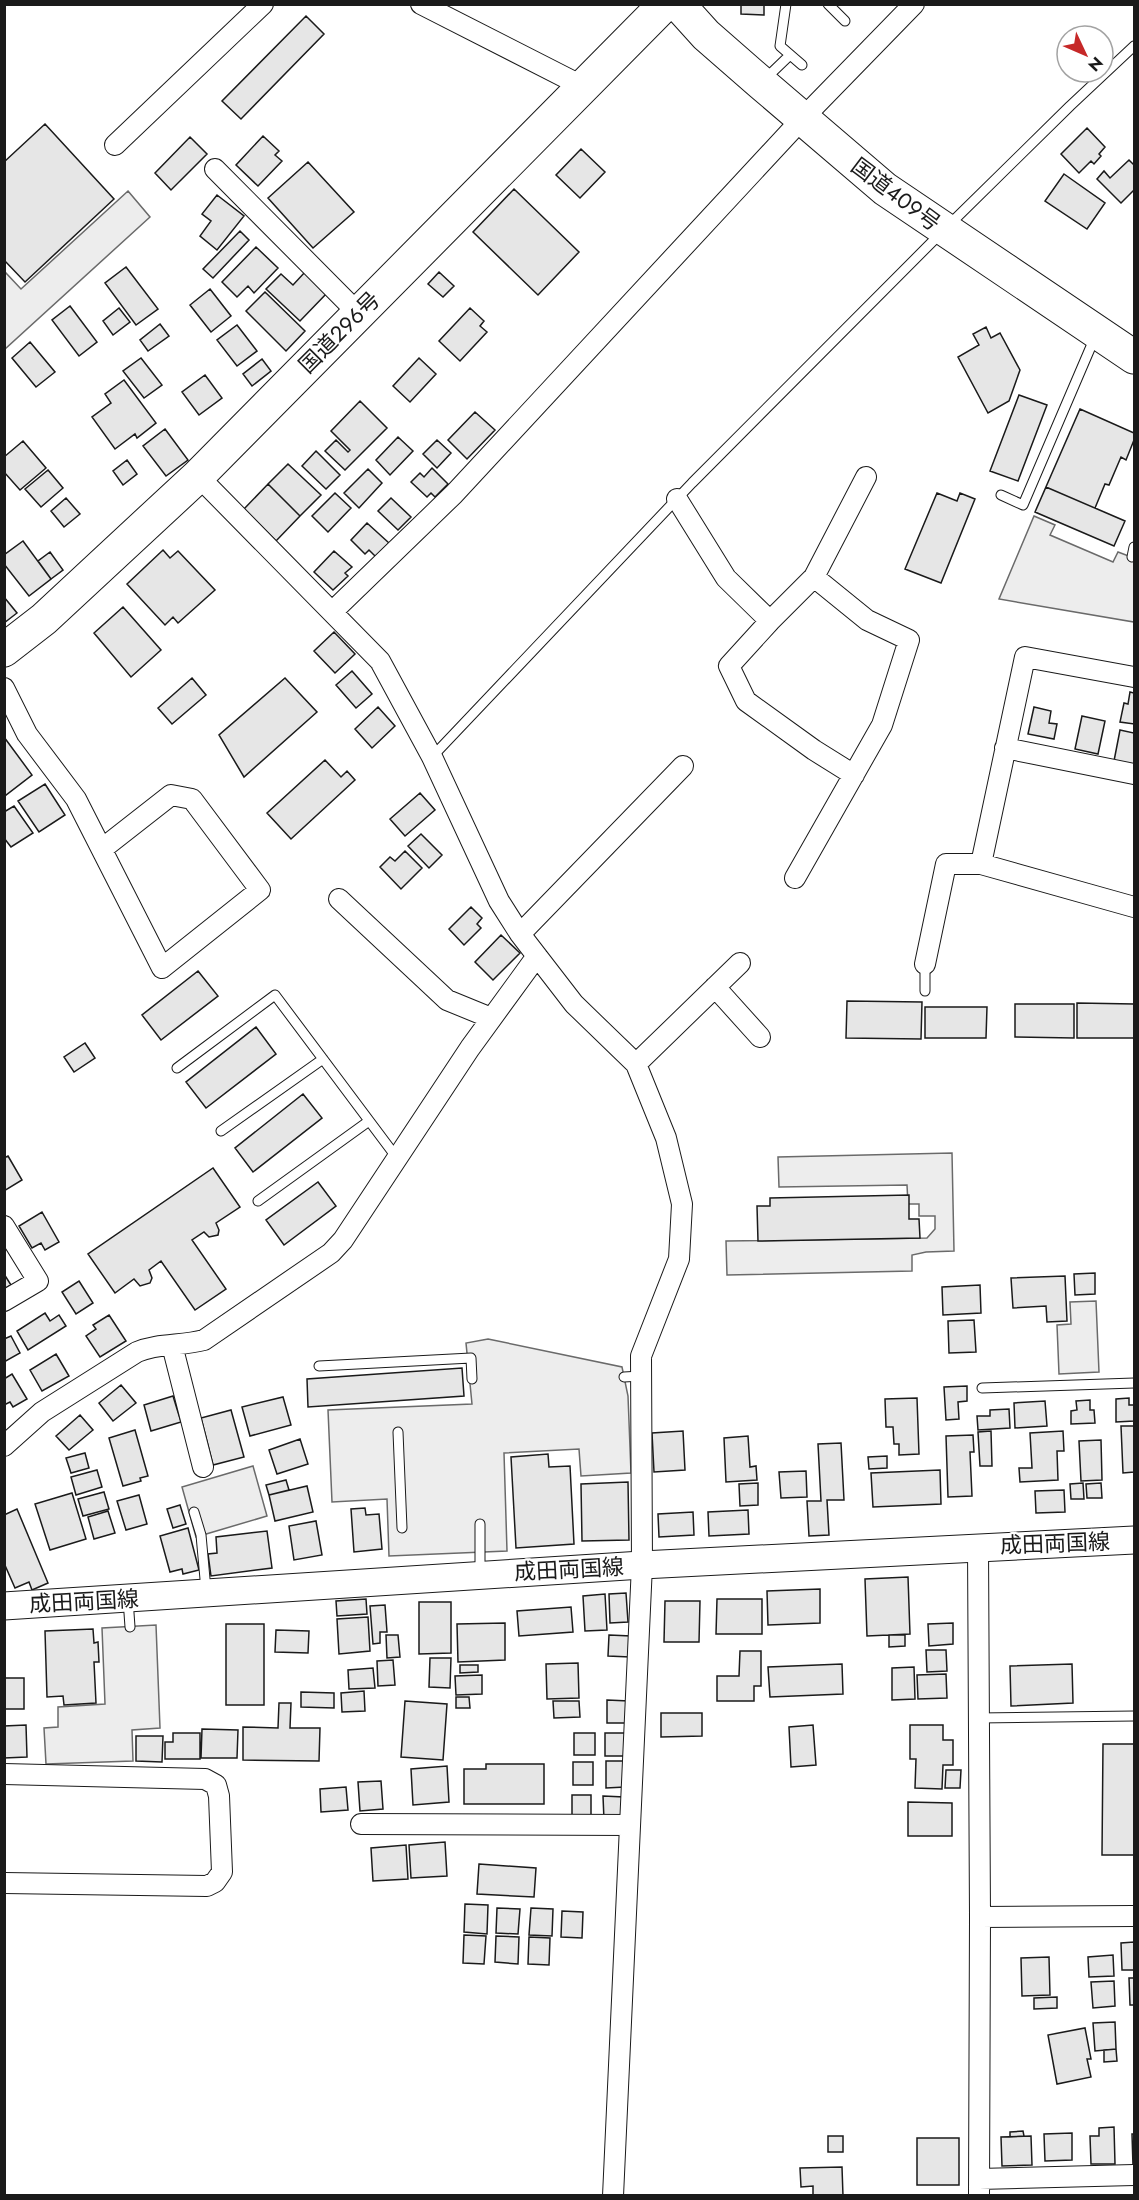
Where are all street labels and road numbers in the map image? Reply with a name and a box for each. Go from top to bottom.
street label: 国道409号 [845,150,947,238]
street label: 国道296号 [291,284,387,380]
street label: 成田両国線 [999,1525,1111,1561]
street label: 成田両国線 [513,1550,625,1588]
street label: 成田両国線 [28,1582,140,1620]

